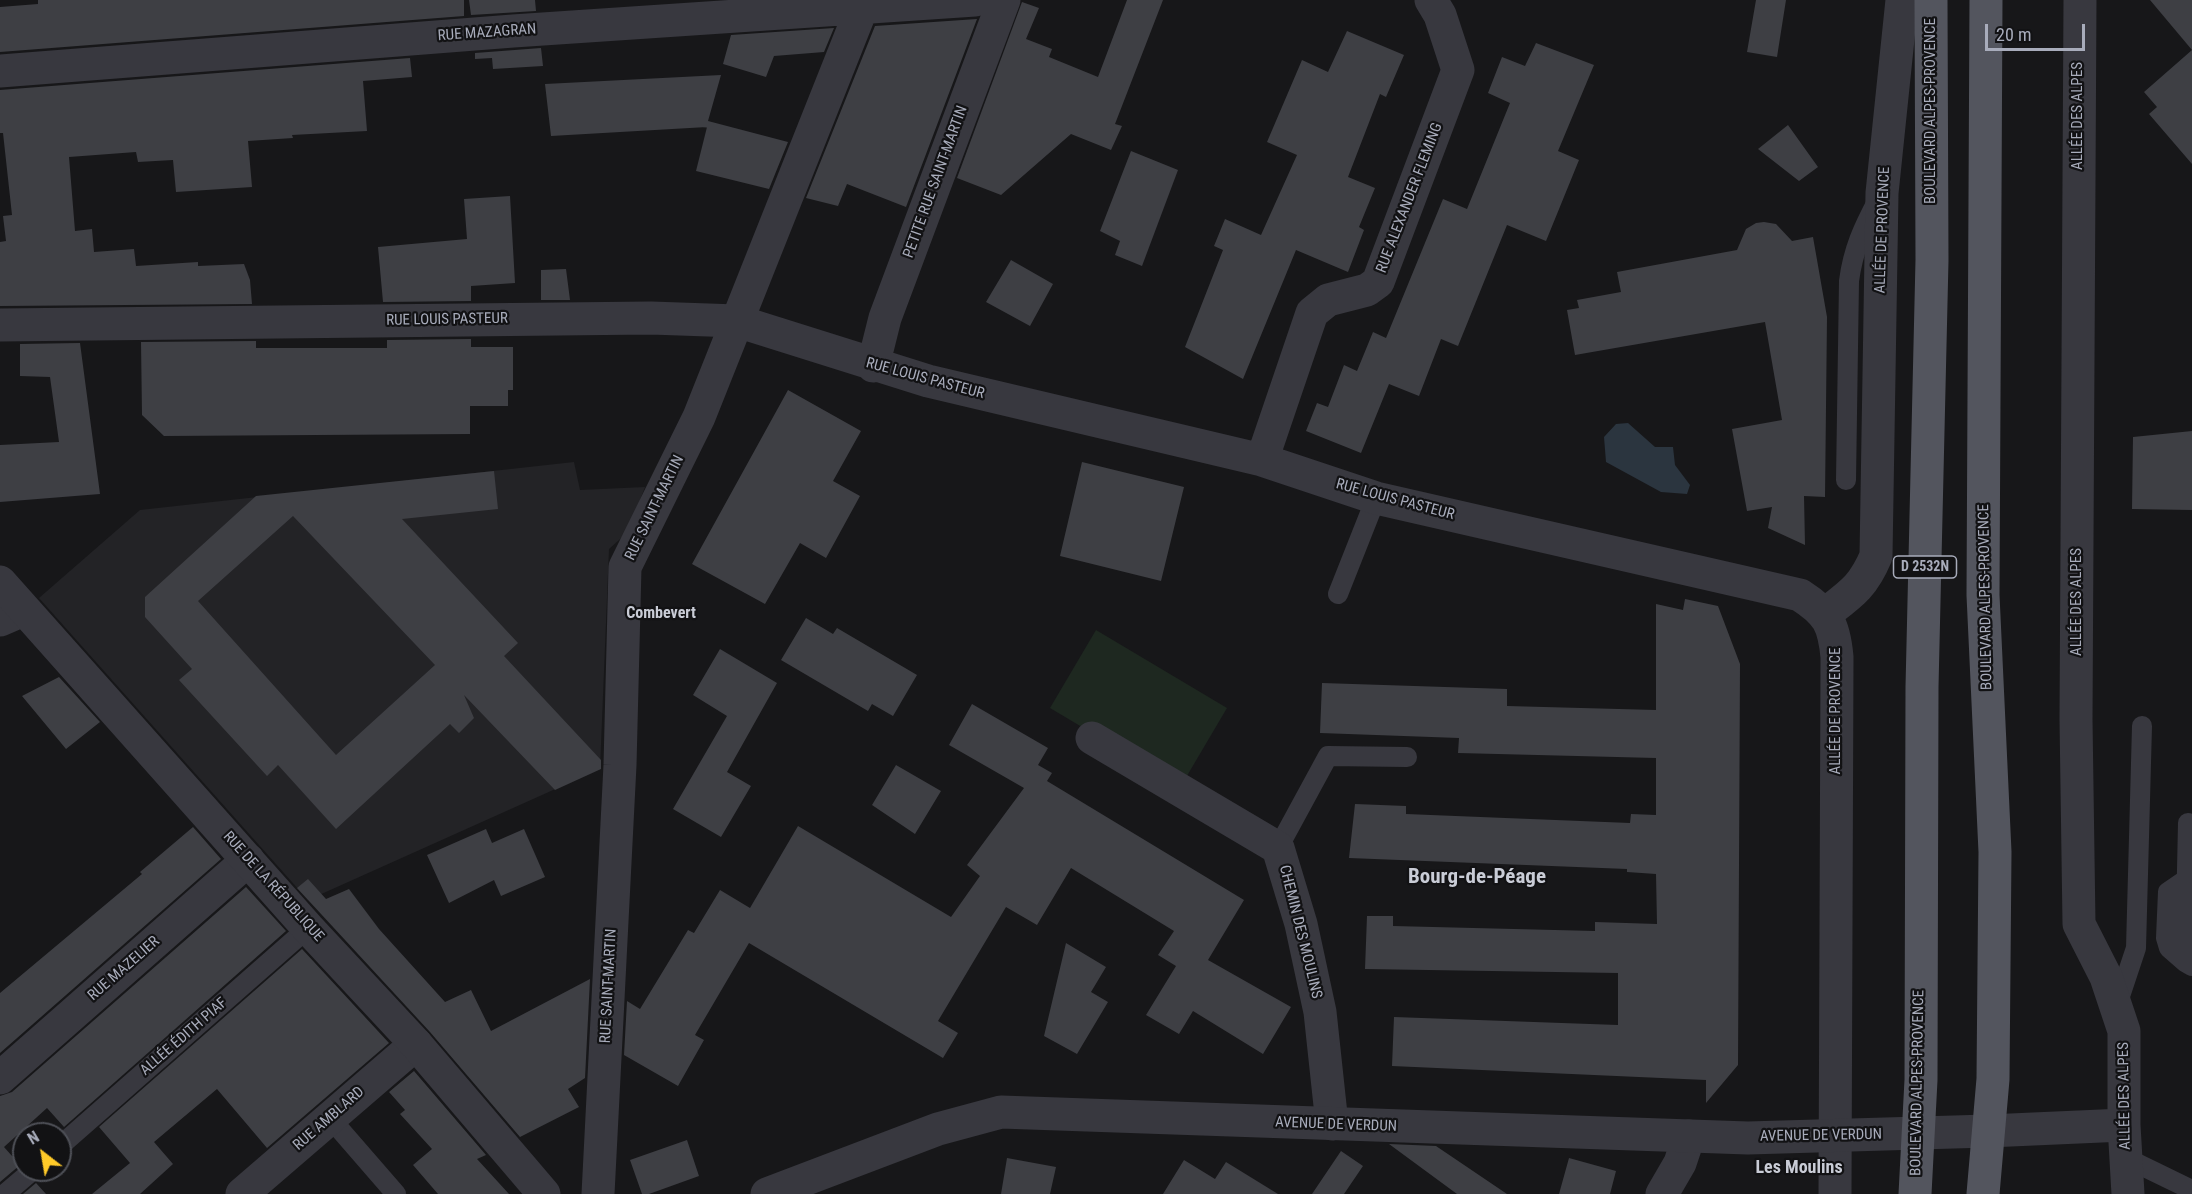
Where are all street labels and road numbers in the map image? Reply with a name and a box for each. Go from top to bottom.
street label: BOULEVARD ALPES-PROVENCE [1922,18,1940,204]
street label: RUE MAZAGRAN [437,21,537,45]
street label: ALLÉE DES ALPES [2069,62,2087,170]
street label: PETITE RUE SAINT-MARTIN [900,103,972,261]
street label: RUE ALEXANDER FLEMING [1373,120,1447,276]
street label: ALLÉE DE PROVENCE [1872,166,1894,294]
street label: RUE LOUIS PASTEUR [386,310,508,330]
street label: RUE LOUIS PASTEUR [864,355,986,403]
street label: RUE SAINT-MARTIN [622,453,688,563]
street label: RUE LOUIS PASTEUR [1334,476,1456,524]
street label: BOULEVARD ALPES-PROVENCE [1975,504,1997,690]
street label: ALLÉE DES ALPES [2068,548,2086,656]
road number: D 2532N [1894,556,1956,578]
street label: ALLÉE DE PROVENCE [1827,648,1845,774]
street label: RUE DE LA RÉPUBLIQUE [219,828,327,946]
street label: CHEMIN DES MOULINS [1275,863,1325,1001]
street label: RUE SAINT-MARTIN [597,928,621,1044]
street label: RUE MAZELIER [85,933,163,1005]
street label: BOULEVARD ALPES-PROVENCE [1907,990,1929,1176]
street label: ALLÉE ÉDITH PIAF [137,994,231,1080]
street label: ALLÉE DES ALPES [2115,1042,2135,1150]
street label: RUE AMBLARD [290,1083,368,1155]
street label: AVENUE DE VERDUN [1275,1114,1397,1136]
street label: AVENUE DE VERDUN [1760,1126,1882,1146]

